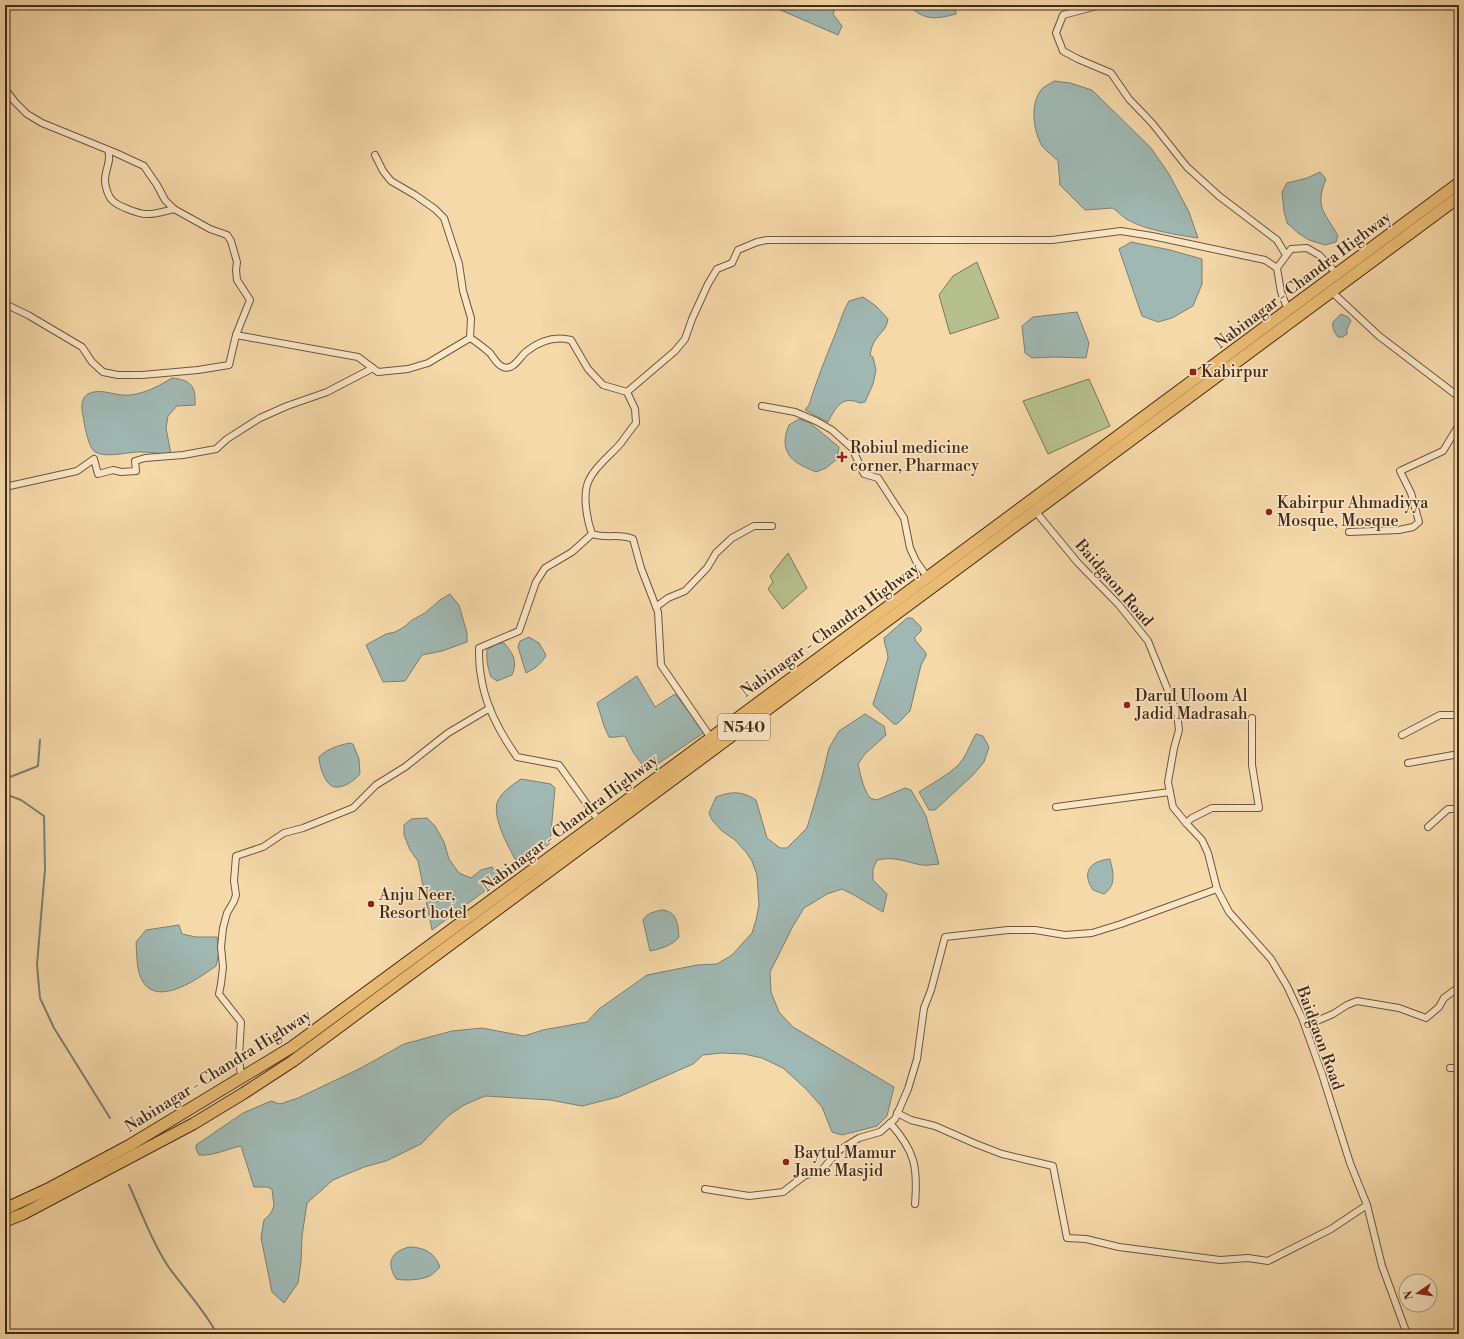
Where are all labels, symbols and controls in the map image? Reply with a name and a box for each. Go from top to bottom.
street label: Nabinagar - Chandra Highway [1211,207,1396,353]
place label: Kabirpur [1201,362,1269,382]
marker: Kabirpur [1188,367,1198,377]
place label: Robiul medicine corner, Pharmacy [850,438,979,476]
marker: Robiul medicine corner, Pharmacy [837,452,847,462]
place label: Kabirpur Ahmadiyya Mosque, Mosque [1277,493,1429,531]
marker: Kabirpur Ahmadiyya Mosque, Mosque [1264,507,1274,517]
street label: Baidgaon Road [1070,535,1157,631]
street label: Nabinagar - Chandra Highway [737,558,923,702]
place label: Darul Uloom Al Jadid Madrasah [1134,686,1248,724]
marker: Darul Uloom Al Jadid Madrasah [1122,700,1132,710]
road number: N540 [718,714,770,740]
street label: Nabinagar - Chandra Highway [478,750,663,896]
place label: Anju Neer, Resort hotel [378,885,467,923]
marker: Anju Neer, Resort hotel [366,899,376,909]
street label: Baidgaon Road [1292,982,1348,1093]
street label: Nabinagar - Chandra Highway [121,1005,315,1137]
place label: Baytul Mamur Jame Masjid [793,1143,896,1181]
marker: Baytul Mamur Jame Masjid [781,1157,791,1167]
north arrow [1398,1273,1438,1313]
text: N [1401,1289,1417,1301]

